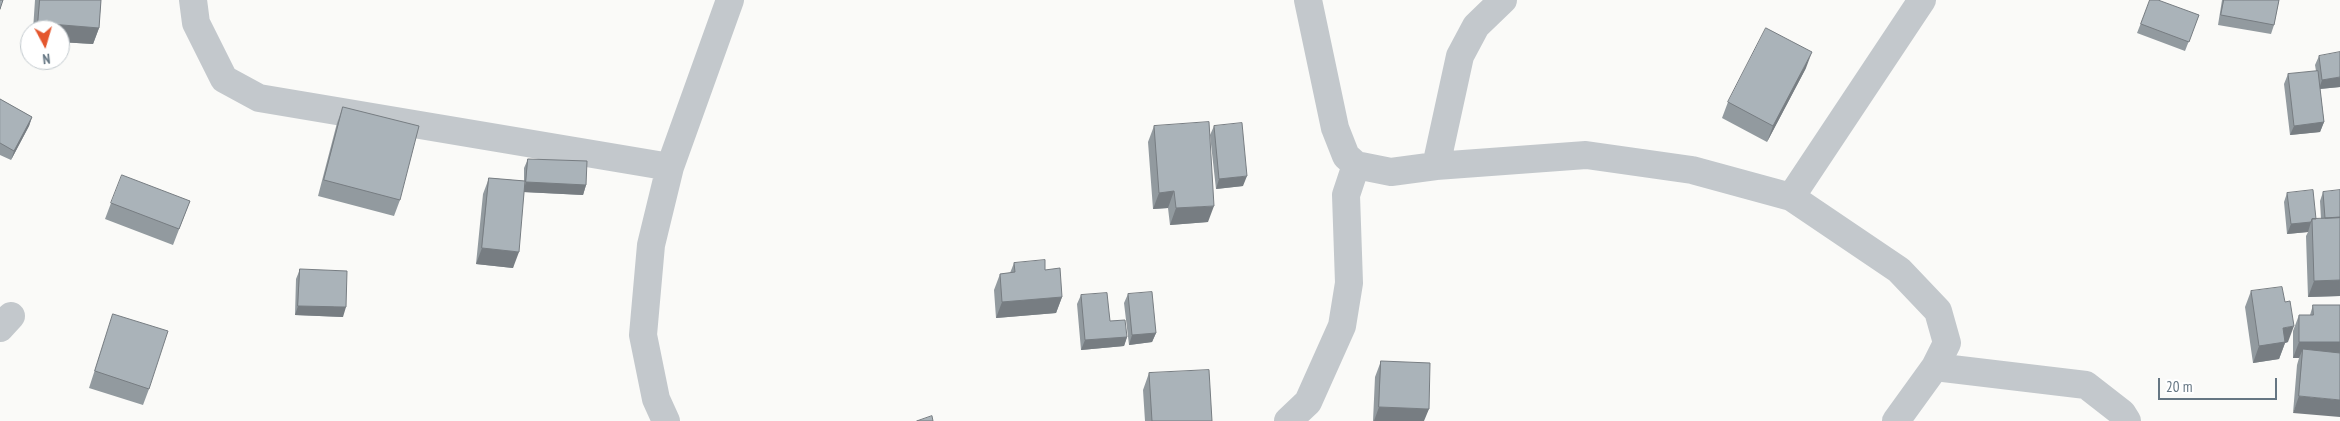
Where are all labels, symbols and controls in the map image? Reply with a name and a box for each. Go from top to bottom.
north arrow [20,20,70,70]
text: N [42,50,51,68]
scale bar [2160,368,2279,400]
text: 20 m [2166,377,2192,396]

